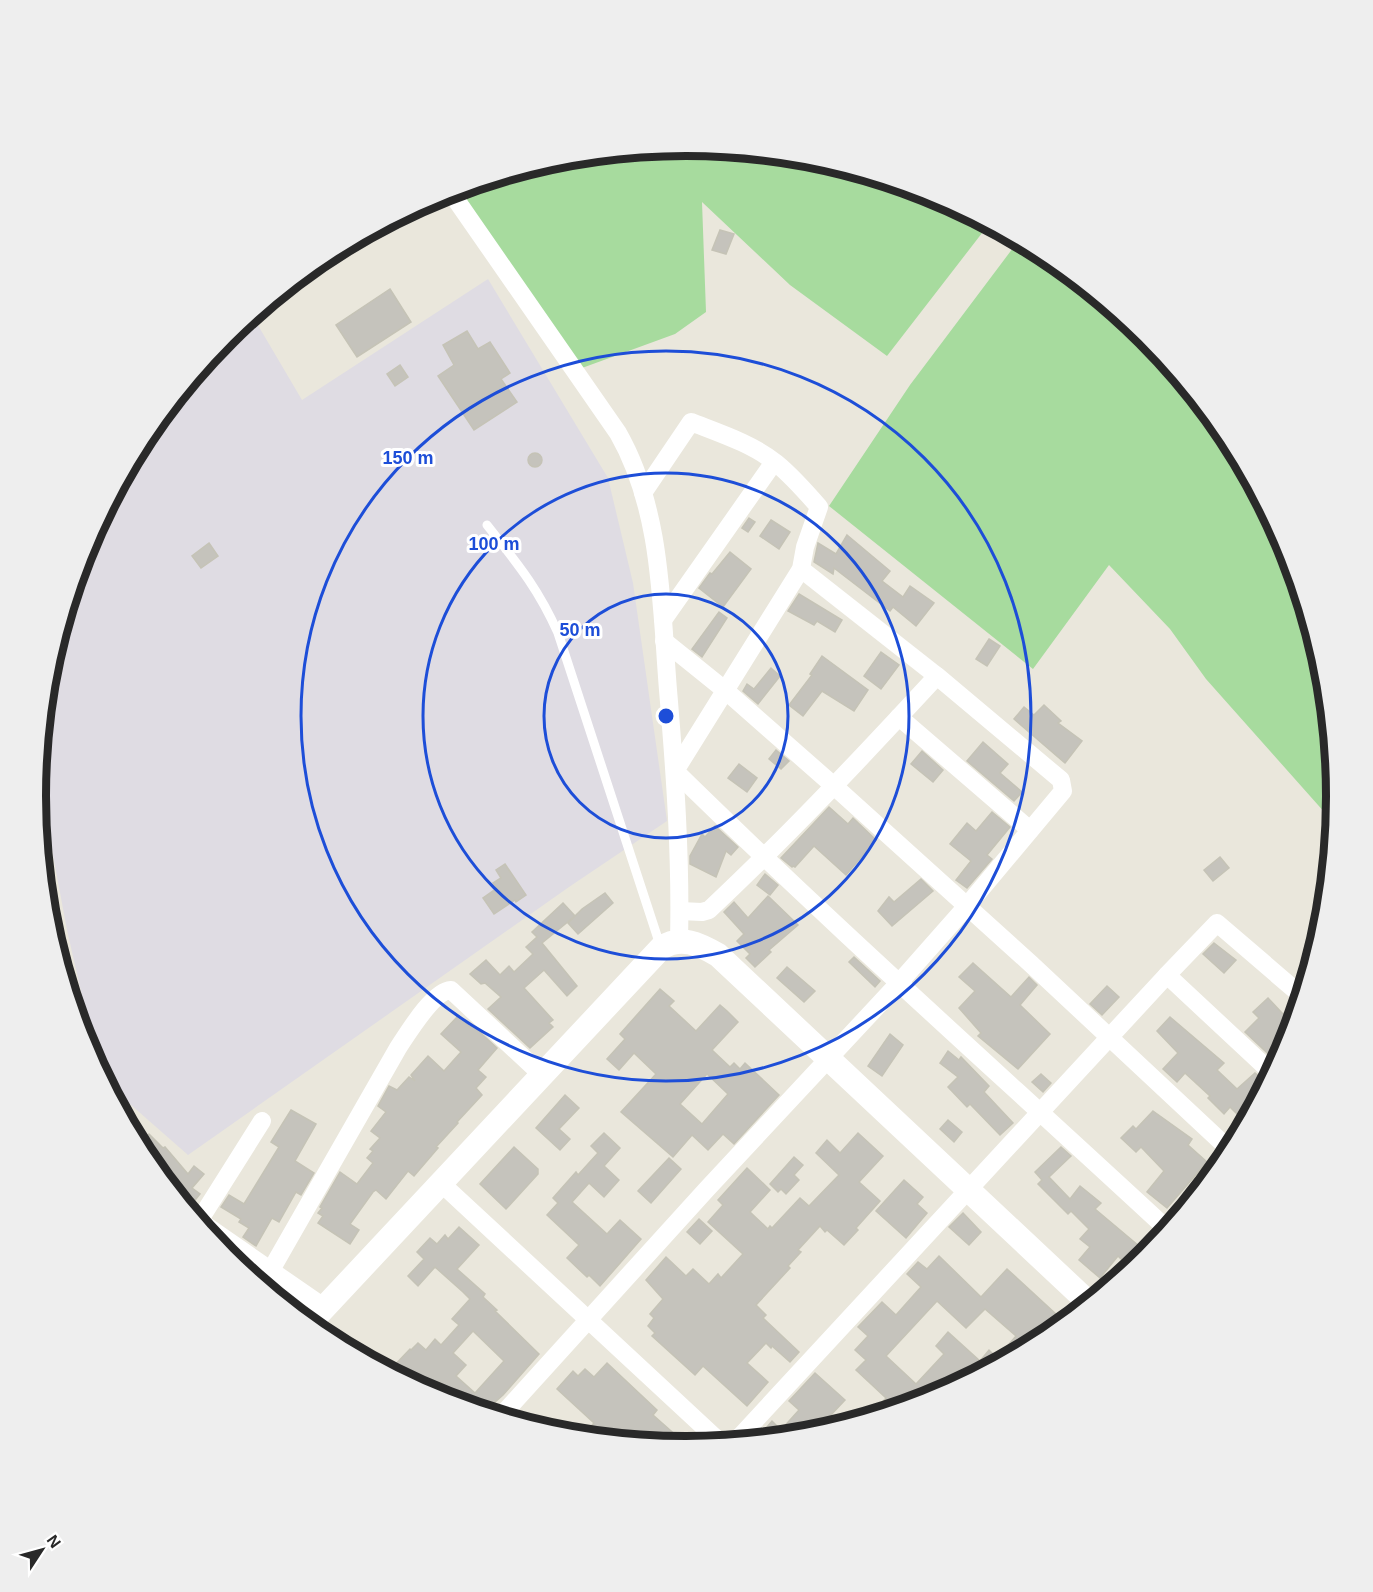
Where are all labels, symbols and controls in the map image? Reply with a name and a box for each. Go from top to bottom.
text: 150 m [382,448,434,468]
text: 100 m [468,534,520,554]
text: 50 m [559,620,601,640]
centre of rings [656,706,676,726]
north arrow [12,1520,72,1580]
text: N [43,1532,64,1551]

